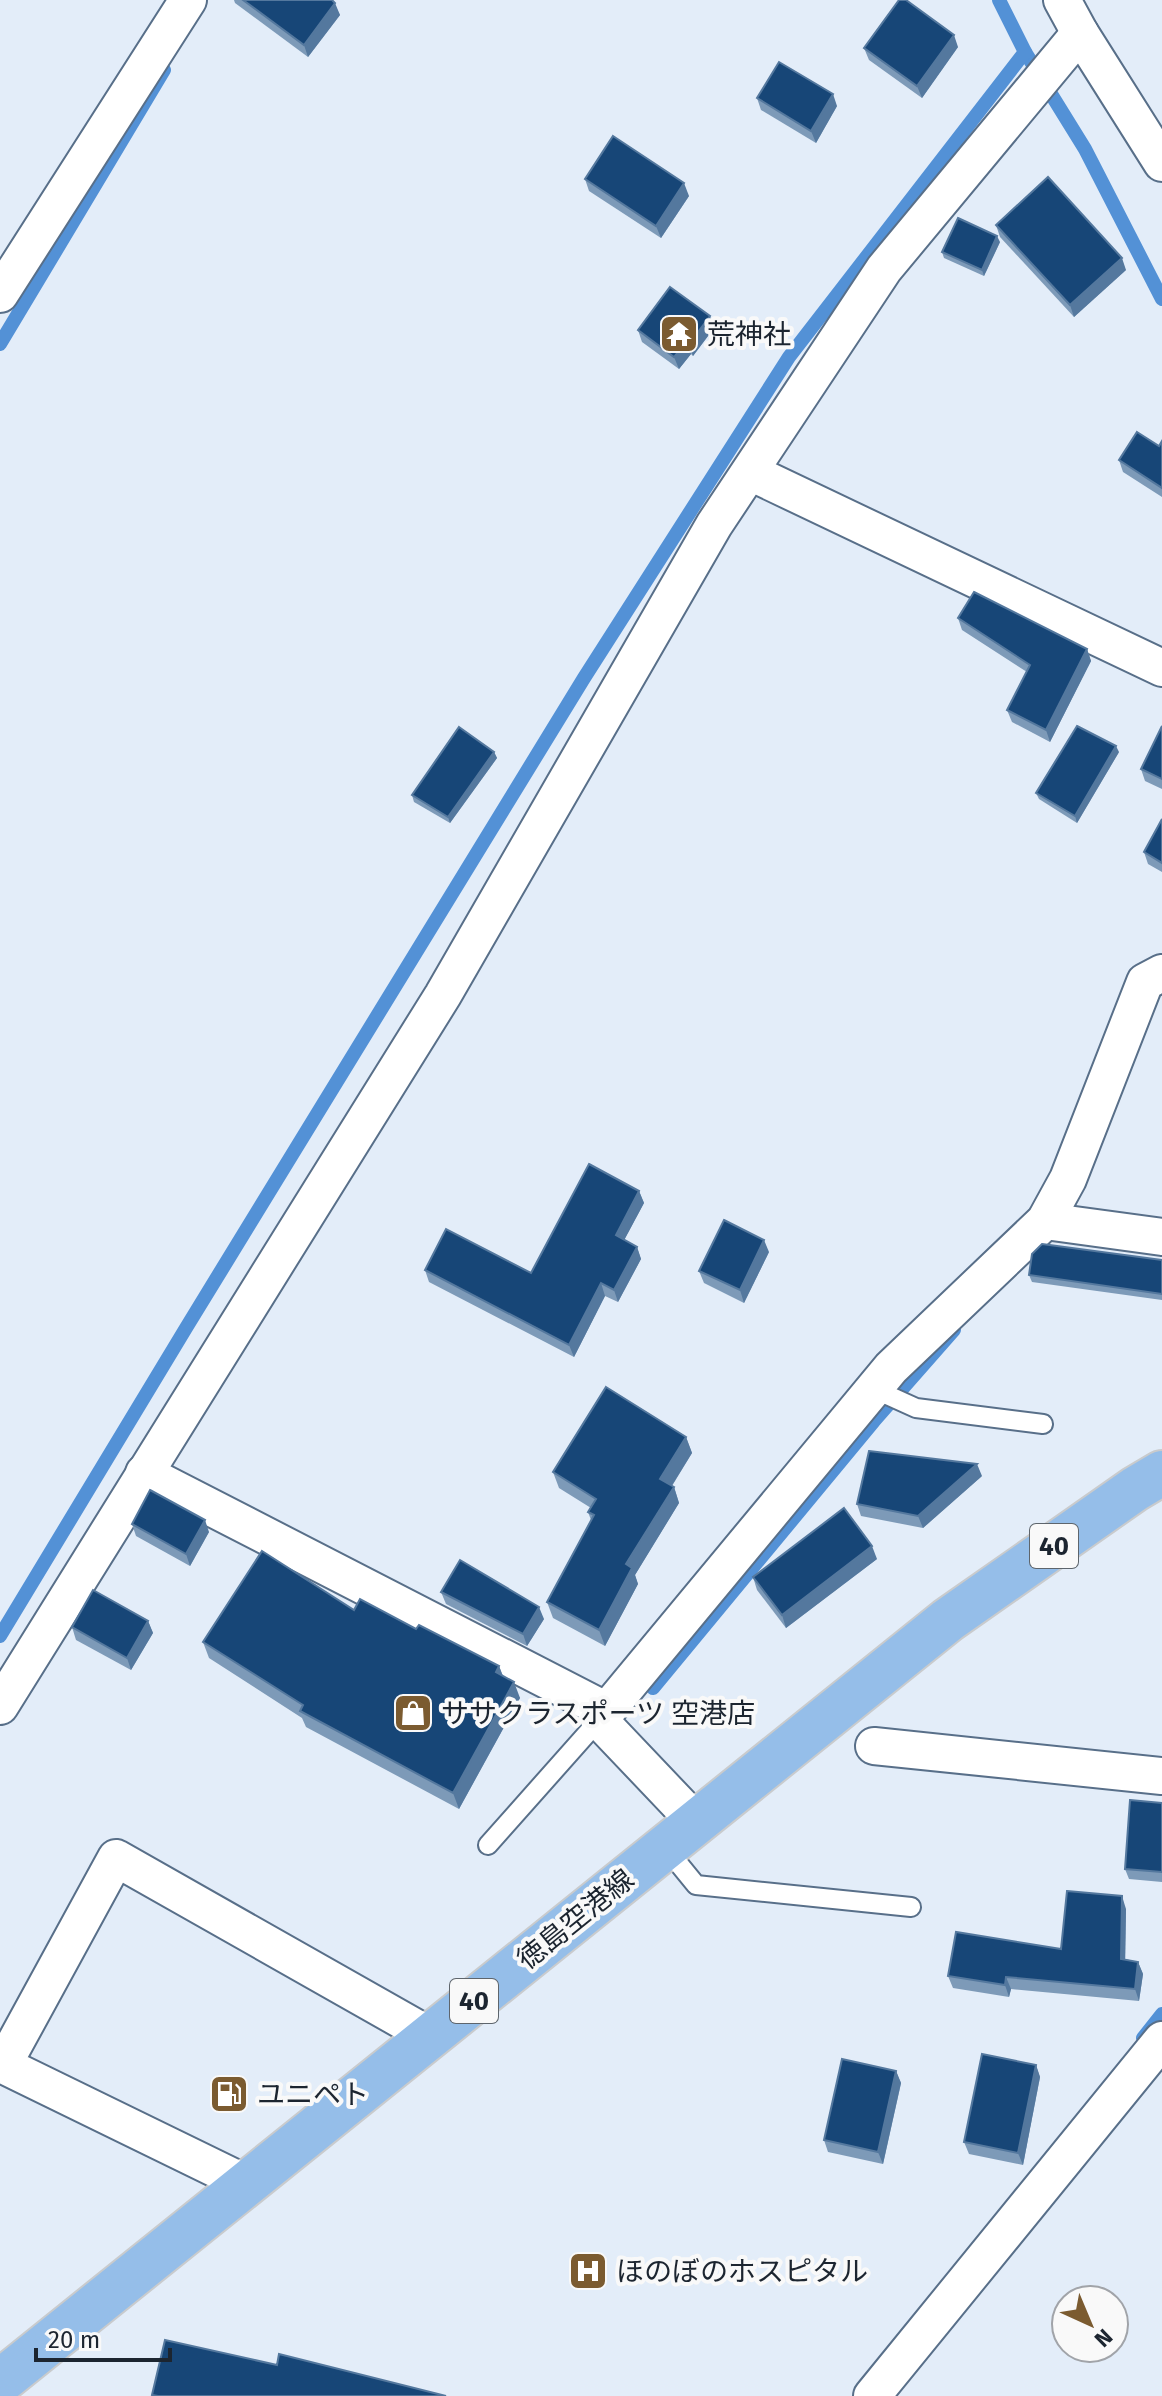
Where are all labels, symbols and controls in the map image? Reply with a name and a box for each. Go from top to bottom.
temple icon: 荒神社 [658,313,700,355]
place label: 荒神社 [707,318,791,351]
road number: 40 [1030,1524,1078,1568]
shop icon: ササクラスポーツ 空港店 [392,1692,434,1734]
place label: ササクラスポーツ 空港店 [441,1697,755,1730]
street label: 徳島空港線 [511,1863,640,1976]
road number: 40 [450,1979,498,2023]
fuel station icon: ユニペト [208,2073,250,2115]
place label: ユニペト [257,2078,369,2111]
hospital icon: ほのぼのホスピタル [567,2250,609,2292]
place label: ほのぼのホスピタル [616,2255,868,2288]
north arrow [1050,2284,1130,2364]
scale bar [36,2312,170,2362]
text: N [1089,2323,1118,2353]
text: 20 m [48,2326,100,2354]

